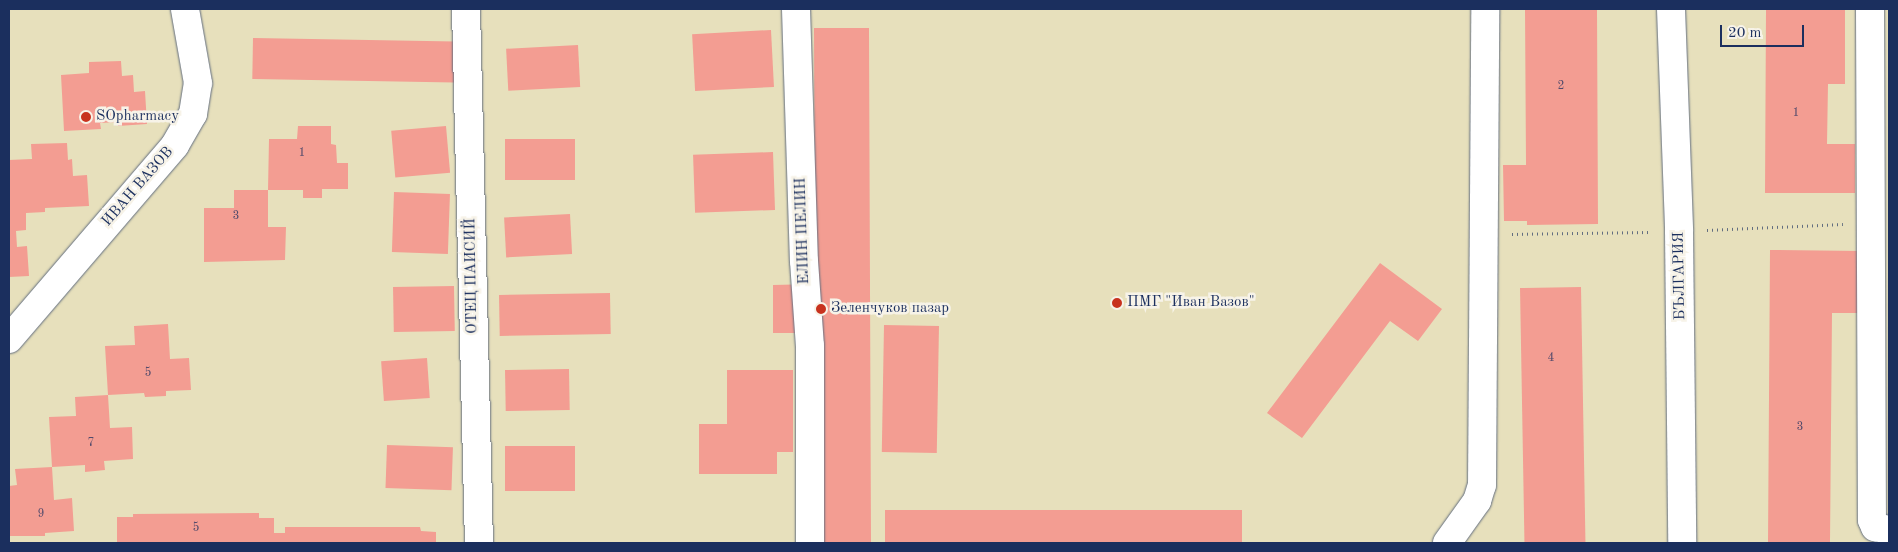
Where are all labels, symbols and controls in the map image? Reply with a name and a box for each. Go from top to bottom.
scale bar [1723,15,1807,47]
text: 20 m [1728,26,1762,41]
house number: 2 [1558,80,1564,94]
house number: 1 [1793,107,1799,121]
place label: SOpharmacy [96,108,179,126]
marker: SOpharmacy [80,111,92,123]
street label: ИВАН ВАЗОВ [98,143,178,231]
house number: 1 [299,147,305,161]
street label: ЕЛИН ПЕЛИН [792,177,814,285]
house number: 3 [233,210,239,224]
street label: ОТЕЦ ПАИСИЙ [462,218,482,334]
street label: БЪЛГАРИЯ [1670,232,1690,320]
place label: ПМГ "Иван Вазов" [1127,294,1255,312]
marker: ПМГ "Иван Вазов" [1111,297,1123,309]
place label: Зеленчуков пазар [831,300,949,318]
marker: Зеленчуков пазар [815,303,827,315]
house number: 4 [1548,352,1554,366]
house number: 5 [145,367,151,381]
house number: 3 [1797,421,1803,435]
house number: 7 [88,437,94,451]
house number: 9 [38,508,44,522]
house number: 5 [193,522,199,536]

